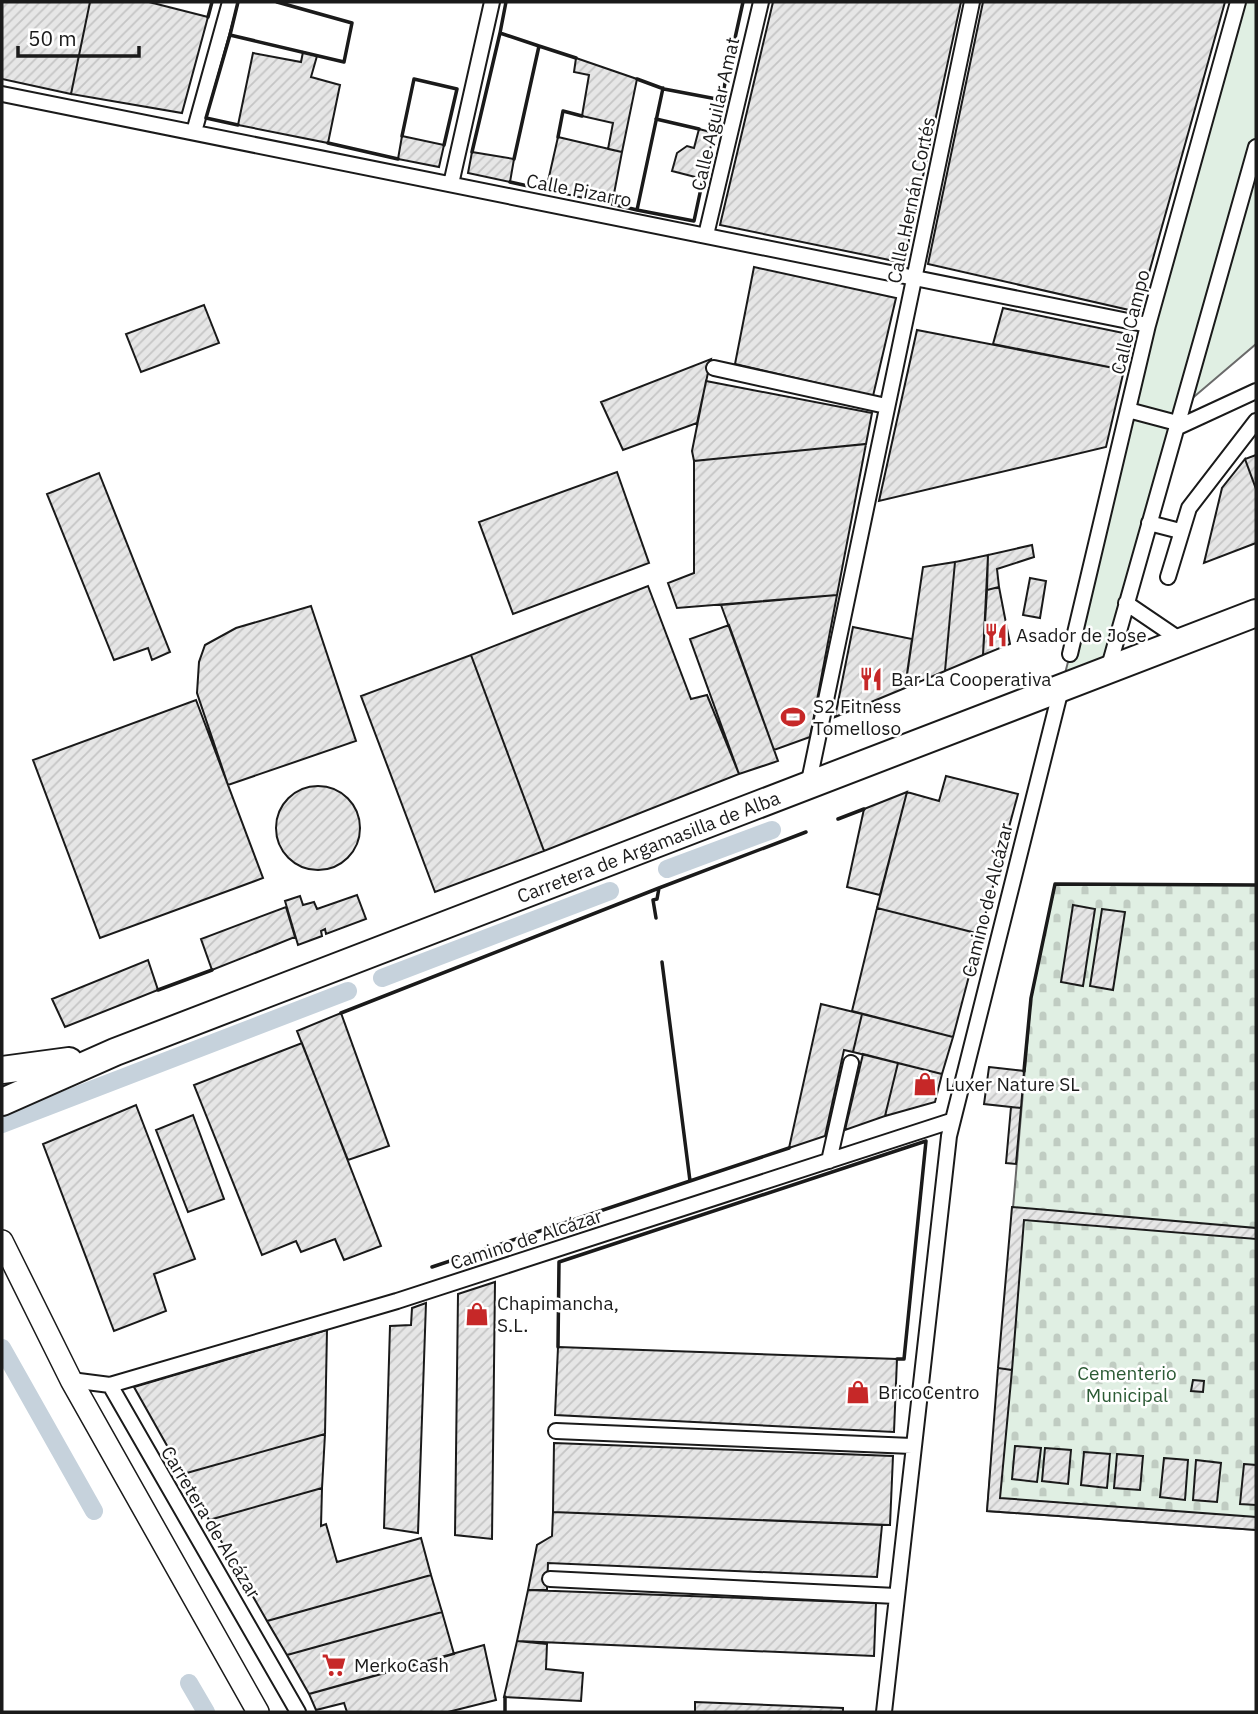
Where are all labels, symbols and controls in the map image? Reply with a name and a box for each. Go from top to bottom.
scale bar [18,14,138,58]
text: 50 m [28,24,77,52]
street label: Calle Aguilar Amat [686,35,744,193]
street label: Calle Hernán Cortés [882,114,940,286]
street label: Calle Pizarro [524,168,634,212]
street label: Calle Campo [1105,267,1155,377]
restaurant icon: Asador de Jose [982,621,1010,649]
place label: Asador de Jose [1016,623,1147,647]
restaurant icon: Bar La Cooperativa [857,665,885,693]
place label: Bar La Cooperativa [891,667,1051,691]
place label: S2 Fitness Tomelloso [813,694,902,740]
sports icon: S2 Fitness Tomelloso [779,703,807,731]
street label: Carretera de Argamasilla de Alba [513,785,783,908]
street label: Camino de Alcázar [956,820,1018,980]
shop icon: Luxer Nature SL [911,1070,939,1098]
place label: Luxer Nature SL [945,1072,1080,1096]
street label: Camino de Alcázar [447,1203,605,1275]
place label: Chapimancha, S.L. [497,1291,619,1337]
shop icon: Chapimancha, S.L. [463,1300,491,1328]
park label: Cementerio Municipal [1077,1361,1177,1407]
shop icon: BricoCentro [844,1378,872,1406]
place label: BricoCentro [878,1380,979,1404]
street label: Carretera de Alcázar [156,1441,266,1603]
supermarket icon: MerkoCash [320,1651,348,1679]
place label: MerkoCash [354,1653,449,1677]

